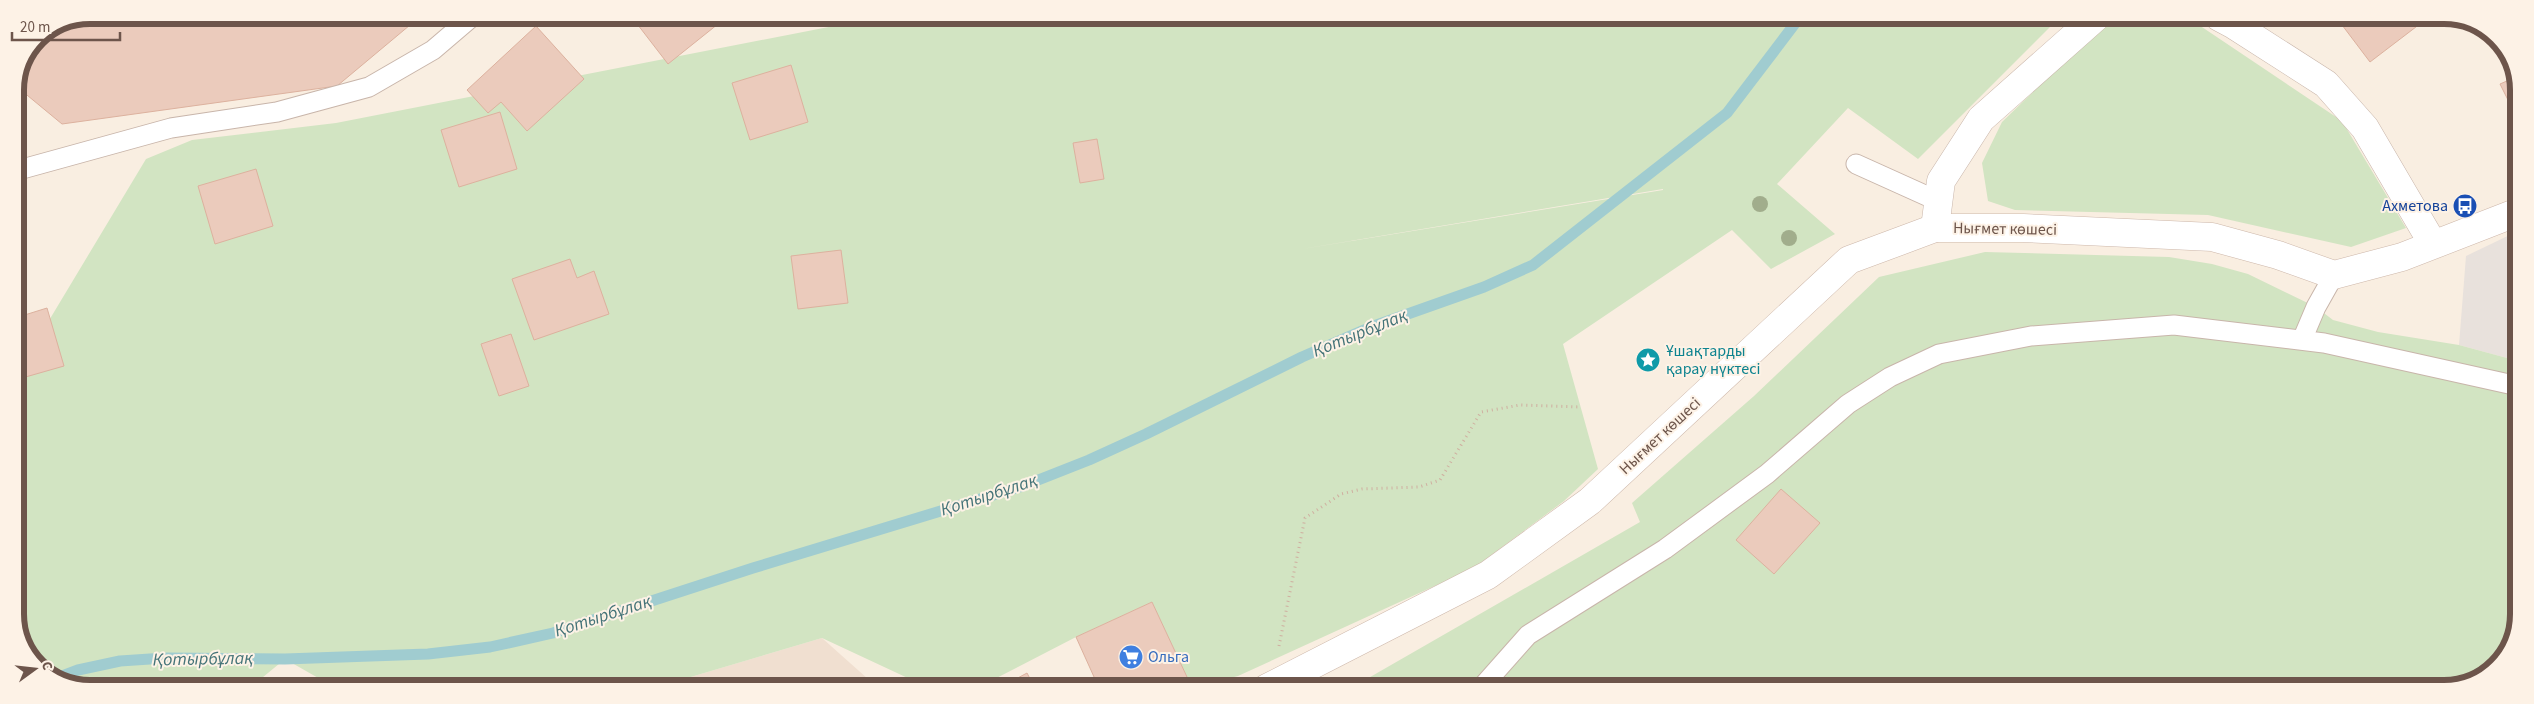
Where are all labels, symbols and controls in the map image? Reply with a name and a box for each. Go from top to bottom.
scale bar [12,10,120,42]
text: 20 m [20,17,50,38]
bus stop icon: Ахметова [2452,193,2478,219]
place label: Ахметова [2382,195,2448,217]
street label: Нығмет көшесі [1953,217,2057,241]
water label: Қотырбұлақ [1309,303,1411,363]
place label: Ұшақтарды қарау нүктесі [1665,340,1760,380]
place icon: Ұшақтарды қарау нүктесі [1635,347,1661,373]
street label: Нығмет көшесі [1614,392,1706,480]
water label: Қотырбұлақ [937,468,1041,522]
water label: Қотырбұлақ [551,589,655,643]
north arrow [10,644,60,694]
supermarket icon: Ольга [1118,644,1144,670]
water label: Қотырбұлақ [152,646,254,672]
place label: Ольга [1148,646,1189,668]
text: С [36,659,57,672]

